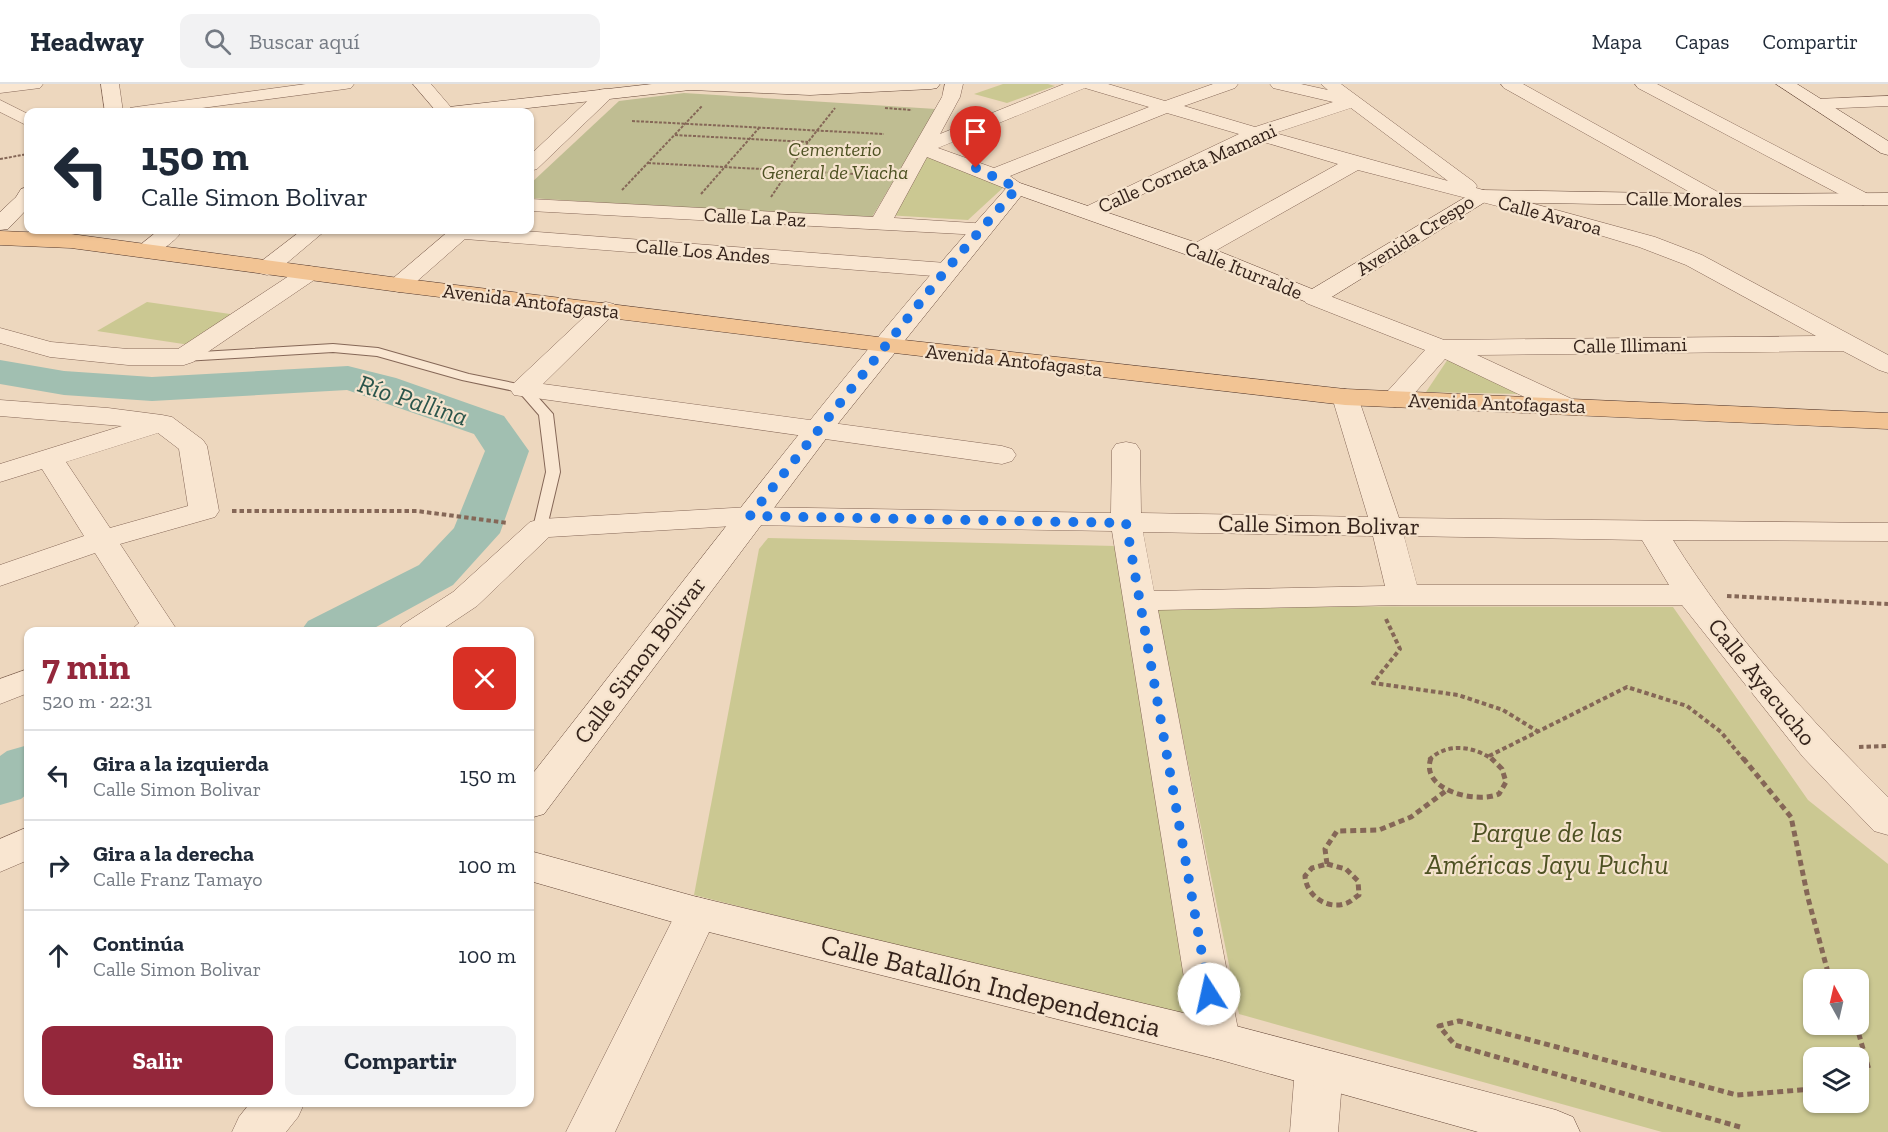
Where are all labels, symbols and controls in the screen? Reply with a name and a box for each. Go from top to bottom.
search box [180,14,600,68]
text: Headway [30,25,144,58]
icon: search [201,25,234,58]
text: Buscar aquí [249,28,360,55]
text: Mapa [1592,29,1642,54]
text: Capas [1675,29,1730,54]
text: Compartir [1763,29,1858,54]
pin [950,106,1001,168]
icon: arrive [959,115,992,148]
street label: Calle Corneta Mamani [1094,118,1280,218]
text: 150 m [141,130,249,181]
icon: left [42,132,120,210]
park label: Cementerio General de Viacha [762,137,908,184]
text: Calle Simon Bolivar [141,181,368,213]
street label: Calle Morales [1626,186,1742,212]
street label: Avenida Crespo [1352,189,1478,281]
street label: Calle Avaroa [1495,190,1605,240]
street label: Calle La Paz [703,202,807,232]
street label: Calle Los Andes [635,233,771,269]
street label: Calle Iturralde [1182,236,1306,304]
street label: Avenida Antofagasta [441,278,621,324]
street label: Calle Illimani [1573,332,1688,358]
street label: Avenida Antofagasta [924,339,1104,381]
water label: Río Pallina [354,367,472,433]
street label: Avenida Antofagasta [1408,388,1586,418]
street label: Calle Simon Bolivar [1218,508,1420,541]
street label: Calle Simon Bolivar [567,570,712,749]
street label: Calle Ayacucho [1702,612,1823,751]
text: 7 min [42,645,130,688]
button: close [453,647,516,710]
text: 520 m · 22:31 [42,689,152,713]
text: Gira a la izquierda [93,750,269,777]
icon: left [42,759,75,792]
text: 150 m [460,762,516,789]
text: Calle Simon Bolivar [93,777,261,801]
park label: Parque de las Américas Jayu Puchu [1424,816,1669,881]
text: Gira a la derecha [93,840,254,867]
icon: right [42,849,75,882]
text: 100 m [458,852,516,879]
text: Calle Franz Tamayo [93,867,263,891]
street label: Calle Batallón Independencia [818,927,1165,1044]
text: Continúa [93,930,184,957]
icon: ahead [42,939,75,972]
text: 100 m [458,942,516,969]
text: Calle Simon Bolivar [93,957,261,981]
position arrow [1177,962,1241,1026]
north arrow [1803,969,1869,1035]
map controls [1803,969,1869,1113]
button: Salir [42,1026,273,1095]
button: Compartir [285,1026,516,1095]
button: layers [1803,1047,1869,1113]

